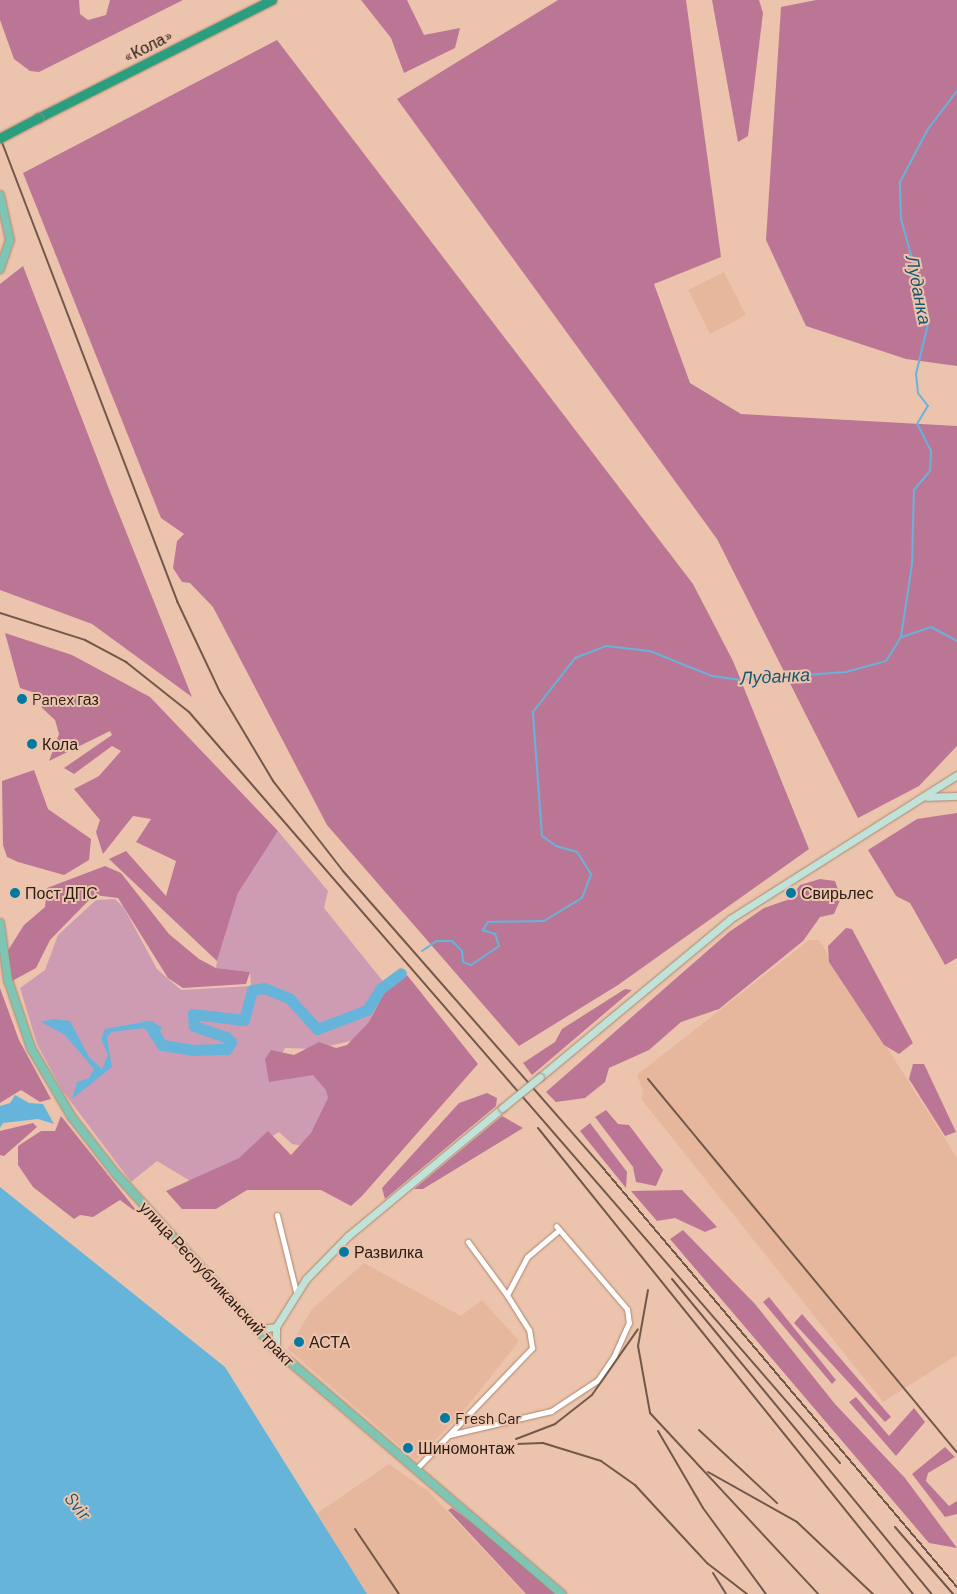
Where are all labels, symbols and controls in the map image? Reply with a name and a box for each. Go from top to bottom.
street label: «Кола» [120,25,176,67]
water label: Луданка [902,254,936,326]
water label: Луданка [740,663,810,689]
place label: Panex газ [32,689,99,709]
marker: Panex газ [16,693,28,705]
place label: Кола [42,734,78,754]
marker: Кола [26,738,38,750]
place label: Пост ДПС [25,883,98,903]
place label: Свирьлес [801,883,873,903]
marker: Пост ДПС [9,887,21,899]
marker: Свирьлес [785,887,797,899]
street label: улица Республиканский тракт [136,1198,298,1370]
place label: Развилка [354,1242,423,1262]
marker: Развилка [338,1246,350,1258]
place label: АСТА [309,1332,350,1352]
marker: АСТА [293,1336,305,1348]
place label: Fresh Car [455,1408,521,1428]
marker: Fresh Car [439,1412,451,1424]
place label: Шиномонтаж [418,1438,515,1458]
marker: Шиномонтаж [402,1442,414,1454]
water label: Svir [60,1488,96,1524]

